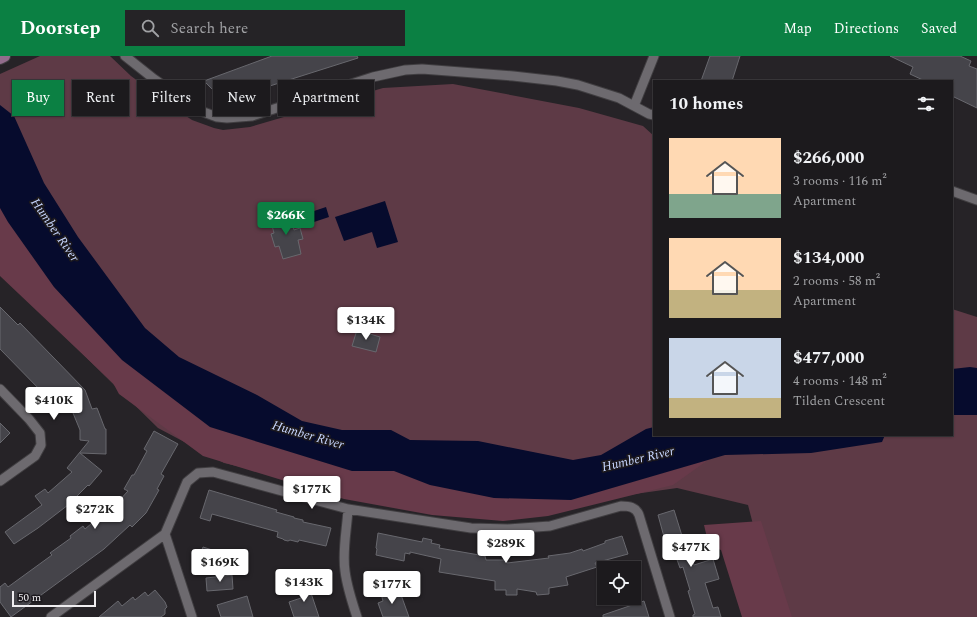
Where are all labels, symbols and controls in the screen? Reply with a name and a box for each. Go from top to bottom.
search box [125,10,405,46]
text: Doorstep [20,14,101,43]
icon: search [139,17,161,39]
text: Search here [171,17,248,40]
text: Map [784,18,812,39]
text: Directions [834,18,899,39]
text: Saved [921,18,957,39]
chip: Buy [12,80,64,116]
chip: Rent [72,80,129,116]
chip: Filters [137,80,205,116]
chip: New [213,80,270,116]
chip: Apartment [278,80,374,116]
text: 10 homes [669,91,743,117]
icon: filters [915,93,937,115]
text: $266,000 [793,145,864,171]
icon: home [701,154,749,202]
text: 3 rooms · 116 m² [793,171,887,191]
text: Apartment [793,191,856,211]
water label: Humber River [26,194,85,266]
pin: $266K [258,202,314,236]
text: $266K [266,205,306,225]
text: $134,000 [793,245,864,271]
icon: home [701,254,749,302]
text: 2 rooms · 58 m² [793,271,880,291]
text: Apartment [793,291,856,311]
pin: $134K [338,307,394,341]
text: $134K [346,310,386,330]
text: $477,000 [793,345,864,371]
icon: home [701,354,749,402]
text: 4 rooms · 148 m² [793,371,887,391]
pin: $410K [26,387,82,421]
text: $410K [34,390,74,410]
text: Tilden Crescent [793,391,885,411]
water label: Humber River [270,415,347,455]
water label: Humber River [600,441,677,477]
pin: $177K [284,476,340,510]
text: $177K [292,479,332,499]
pin: $272K [67,496,123,530]
text: $272K [75,499,115,519]
pin: $289K [478,530,534,564]
text: $289K [486,533,526,553]
pin: $477K [663,534,719,568]
text: $477K [671,537,711,557]
pin: $169K [192,549,248,583]
text: $169K [200,552,240,572]
map controls [597,561,641,605]
button: locate [597,561,641,605]
pin: $143K [276,569,332,603]
pin: $177K [364,571,420,605]
text: $143K [284,572,324,592]
text: $177K [372,574,412,594]
scale bar [12,589,96,608]
text: 50 m [18,589,41,606]

